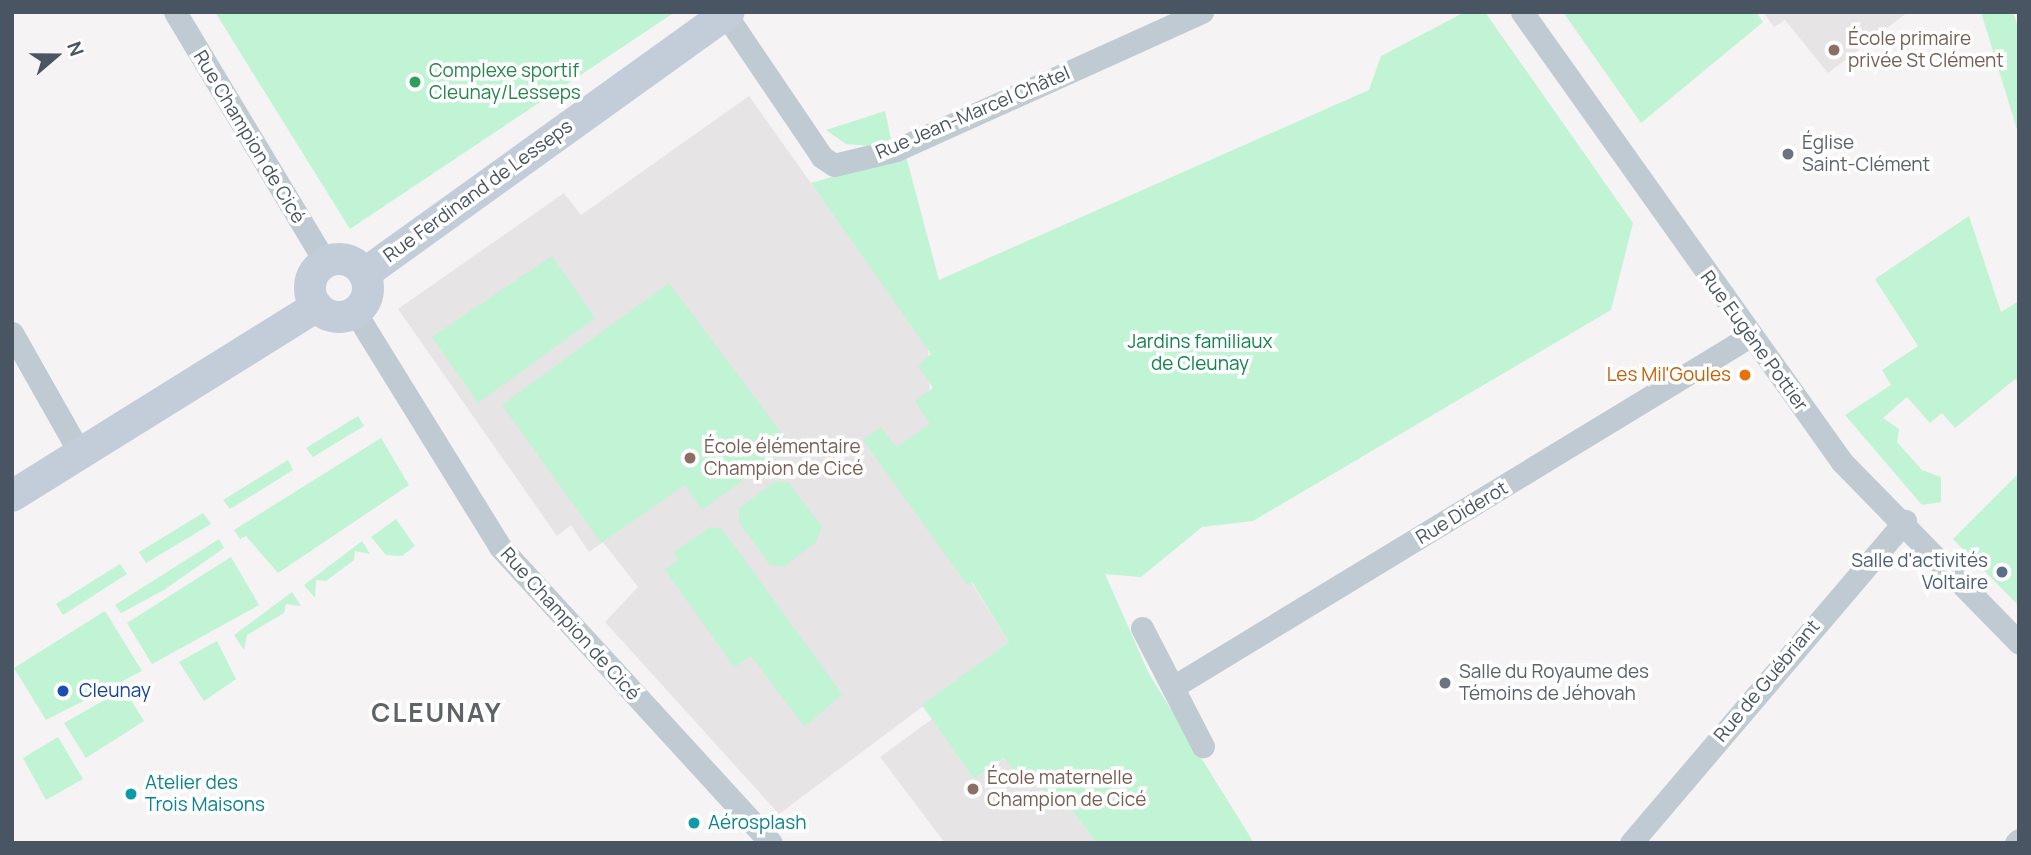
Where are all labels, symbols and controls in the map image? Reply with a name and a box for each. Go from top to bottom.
north arrow [21,21,91,91]
place label: École primaire privée St Clément [1848,28,2004,72]
text: N [61,38,90,60]
marker: École primaire privée St Clément [1826,42,1842,58]
street label: Rue Champion de Cicé [188,46,310,228]
place label: Complexe sportif Cleunay/Lesseps [429,60,581,104]
street label: Rue Jean-Marcel Châtel [873,62,1073,164]
marker: Complexe sportif Cleunay/Lesseps [407,74,423,90]
street label: Rue Ferdinand de Lesseps [379,115,577,267]
place label: Église Saint-Clément [1802,132,1930,176]
marker: Église Saint-Clément [1780,146,1796,162]
street label: Rue Eugène Pottier [1696,266,1812,416]
park label: Jardins familiaux de Cleunay [1127,331,1273,375]
place label: Les Mil'Goules [1607,364,1731,386]
marker: Les Mil'Goules [1737,367,1753,383]
place label: École élémentaire Champion de Cicé [704,436,863,480]
marker: École élémentaire Champion de Cicé [682,450,698,466]
street label: Rue Diderot [1412,477,1512,549]
street label: Rue Champion de Cicé [495,543,645,705]
place label: Salle d'activités Voltaire [1851,550,1988,594]
marker: Salle d'activités Voltaire [1994,564,2010,580]
street label: Rue de Guébriant [1709,615,1825,747]
place label: Salle du Royaume des Témoins de Jéhovah [1459,661,1649,705]
marker: Salle du Royaume des Témoins de Jéhovah [1437,675,1453,691]
place label: Cleunay [79,680,151,702]
marker: Cleunay [53,681,73,701]
district label: CLEUNAY [372,697,502,729]
place label: École maternelle Champion de Cicé [987,767,1146,811]
place label: Atelier des Trois Maisons [145,772,265,816]
marker: École maternelle Champion de Cicé [965,781,981,797]
marker: Atelier des Trois Maisons [123,786,139,802]
place label: Aérosplash [708,812,806,834]
marker: Aérosplash [686,815,702,831]

